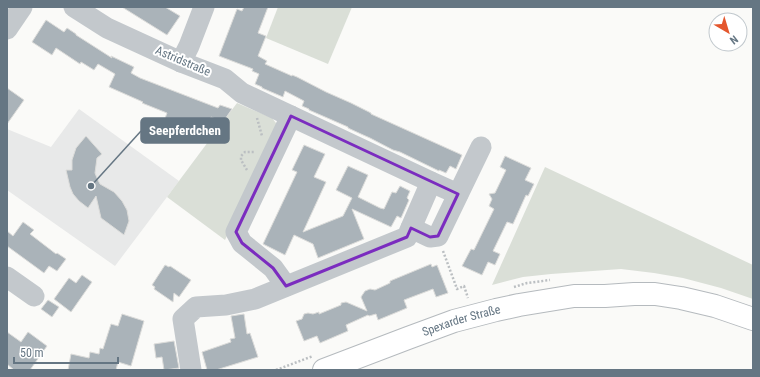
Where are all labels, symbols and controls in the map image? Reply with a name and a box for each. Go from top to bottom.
north arrow [708,12,748,52]
text: N [727,32,741,47]
street label: Astridstraße [153,43,213,79]
callout: Seepferdchen [141,118,229,143]
text: Seepferdchen [149,123,221,138]
street label: Spexarder Straße [420,302,502,339]
scale bar [14,339,118,365]
text: 50 m [20,346,44,360]

